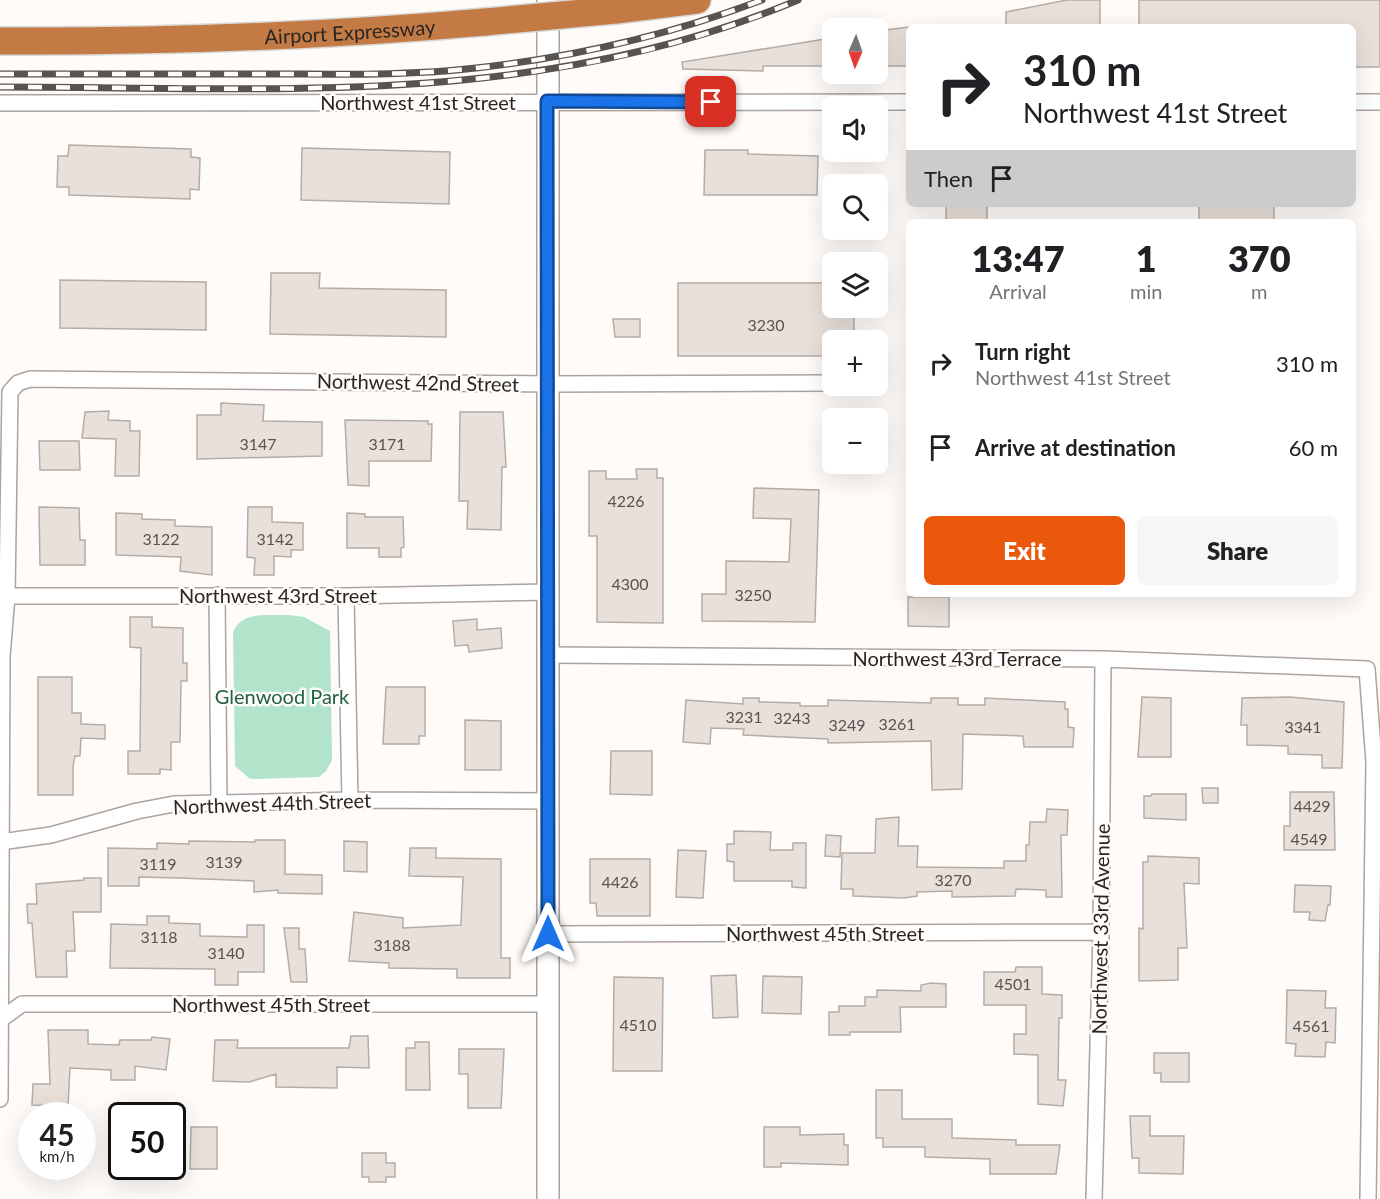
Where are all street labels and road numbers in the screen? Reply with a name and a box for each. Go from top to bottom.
street label: Airport Expressway [264,14,437,48]
street label: Northwest 41st Street [320,90,516,114]
street label: Northwest 42nd Street [317,368,519,396]
street label: Northwest 43rd Street [179,583,377,607]
street label: Northwest 43rd Terrace [853,646,1061,670]
street label: Northwest 44th Street [173,788,371,818]
street label: Northwest 33rd Avenue [1086,823,1114,1035]
street label: Northwest 45th Street [726,921,924,945]
street label: Northwest 45th Street [172,992,370,1016]

